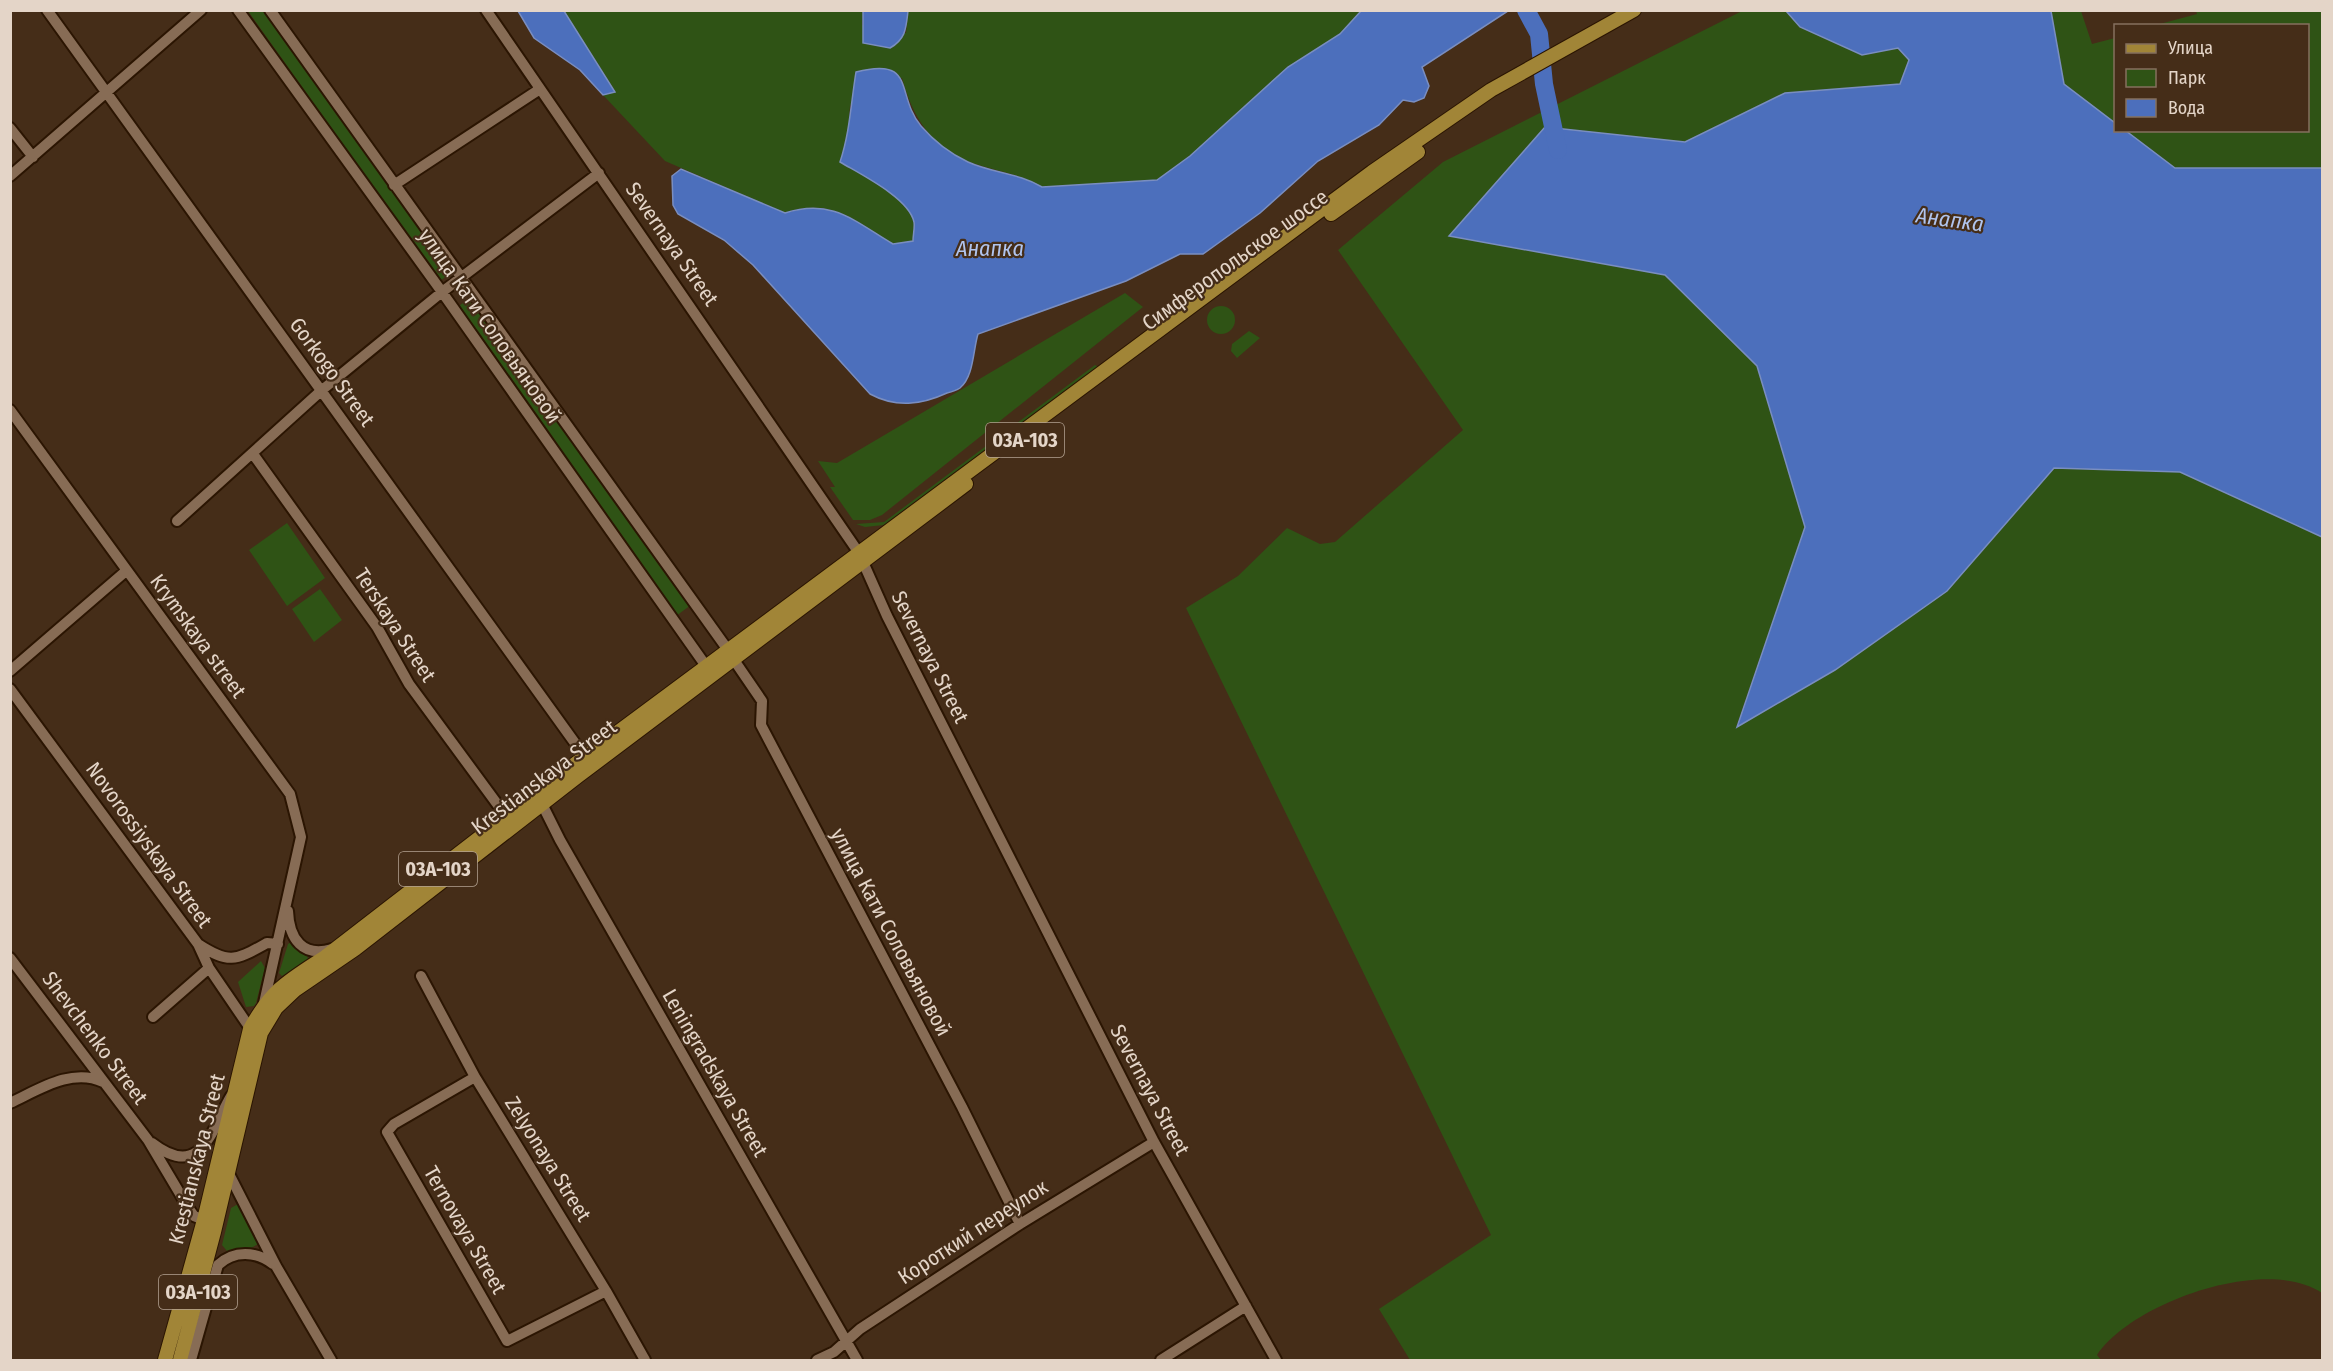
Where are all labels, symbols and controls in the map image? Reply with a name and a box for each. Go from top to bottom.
legend [2114,24,2309,132]
text: Улица [2167,37,2213,59]
text: Парк [2168,67,2206,89]
text: Вода [2168,97,2205,119]
street label: Severnaya Street [620,177,724,311]
street label: Симферопольское шоссе [1137,184,1333,336]
water label: Анапка [1913,201,1985,238]
street label: улица Кати Соловьяновой [413,224,567,428]
water label: Анапка [955,235,1024,262]
street label: Gorkogo Street [284,312,380,432]
road number: 03А-103 [986,423,1064,457]
street label: Terskaya Street [349,563,441,687]
street label: Krymskaya street [144,569,252,703]
street label: Severnaya Street [886,587,974,727]
street label: Krestianskaya Street [466,714,622,840]
street label: Novorossiyskaya Street [80,757,218,933]
street label: улица Кати Соловьяновой [825,824,957,1040]
road number: 03А-103 [399,852,477,886]
street label: Shevchenko Street [37,966,154,1110]
street label: Leningradskaya Street [656,985,774,1161]
street label: Severnaya Street [1105,1020,1195,1160]
street label: Krestianskaya Street [163,1071,231,1247]
street label: Zelyonaya Street [499,1092,597,1226]
street label: Ternovaya Street [418,1161,512,1299]
street label: Короткий переулок [893,1174,1053,1290]
road number: 03А-103 [159,1275,237,1309]

